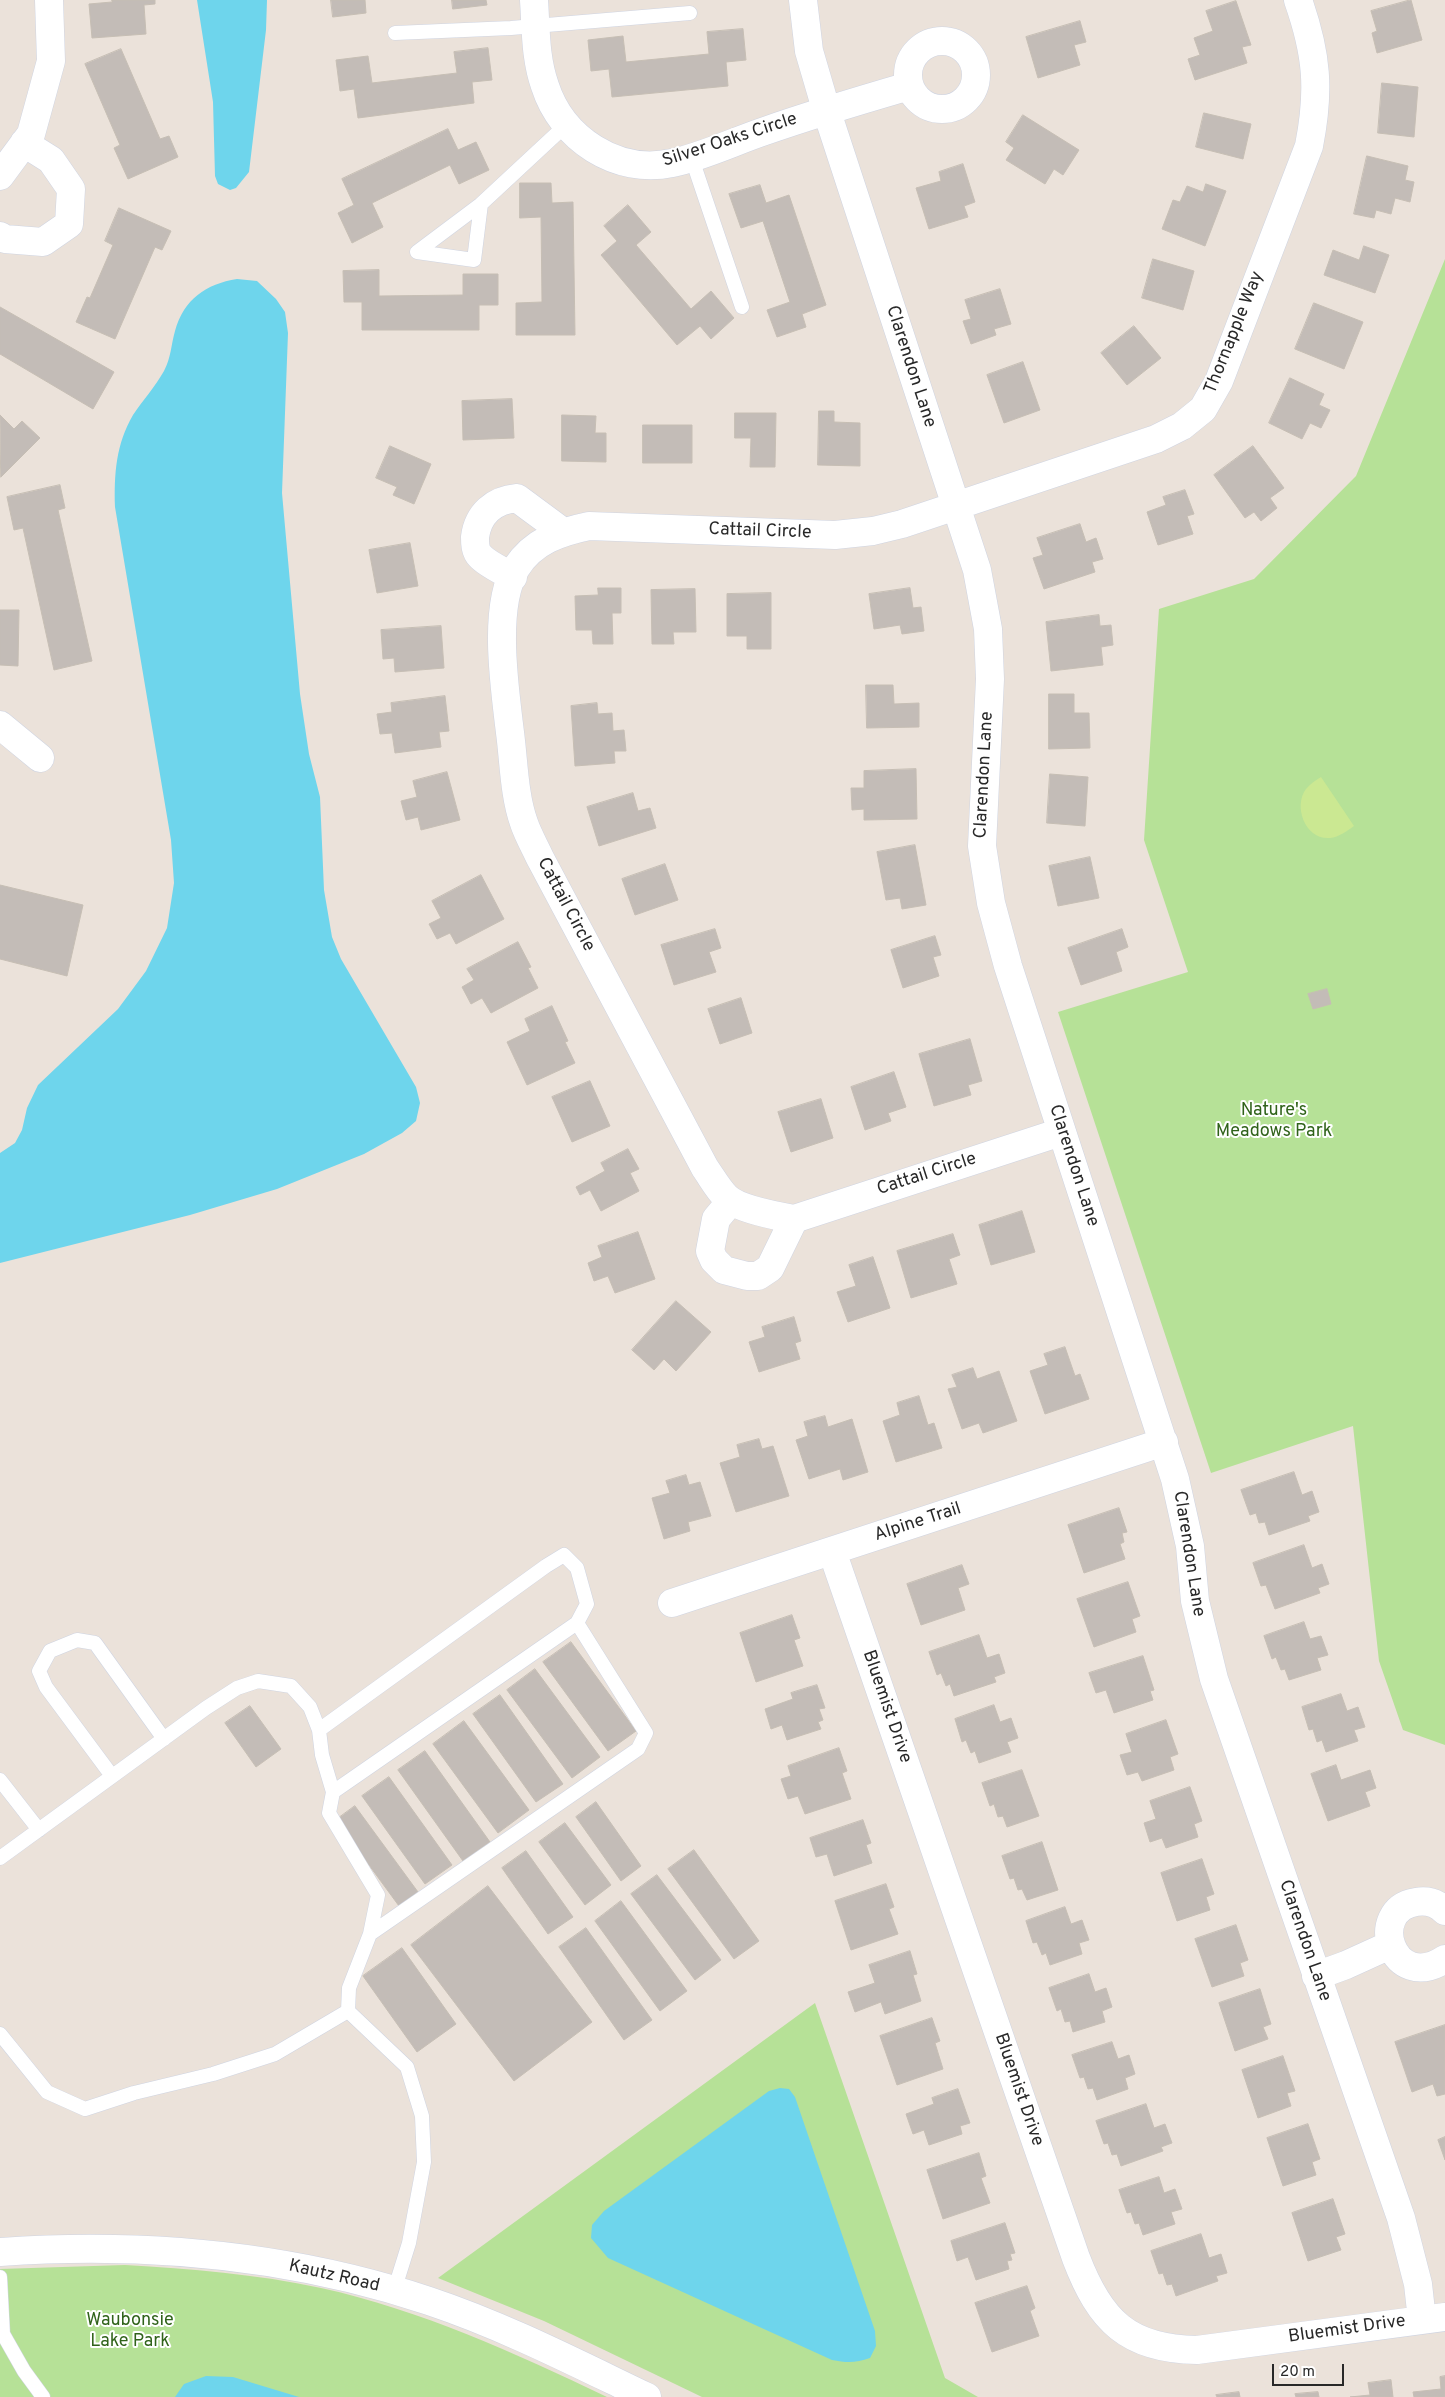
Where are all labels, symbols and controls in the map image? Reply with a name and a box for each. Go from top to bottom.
street label: Silver Oaks Circle [660,109,800,173]
street label: Thornapple Way [1201,269,1269,397]
street label: Clarendon Lane [880,303,940,431]
street label: Cattail Circle [708,519,812,545]
street label: Clarendon Lane [971,711,999,839]
street label: Cattail Circle [531,854,599,956]
park label: Nature's Meadows Park [1216,1100,1332,1142]
street label: Clarendon Lane [1043,1102,1103,1230]
street label: Cattail Circle [875,1149,979,1201]
street label: Clarendon Lane [1167,1490,1209,1618]
street label: Alpine Trail [872,1499,964,1547]
street label: Bluemist Drive [857,1648,915,1766]
street label: Clarendon Lane [1273,1877,1335,2005]
street label: Bluemist Drive [989,2031,1047,2149]
street label: Kautz Road [286,2256,382,2298]
park label: Waubonsie Lake Park [86,2310,174,2352]
street label: Bluemist Drive [1287,2311,1407,2349]
scale bar [1275,2354,1348,2386]
text: 20 m [1280,2363,1315,2382]

